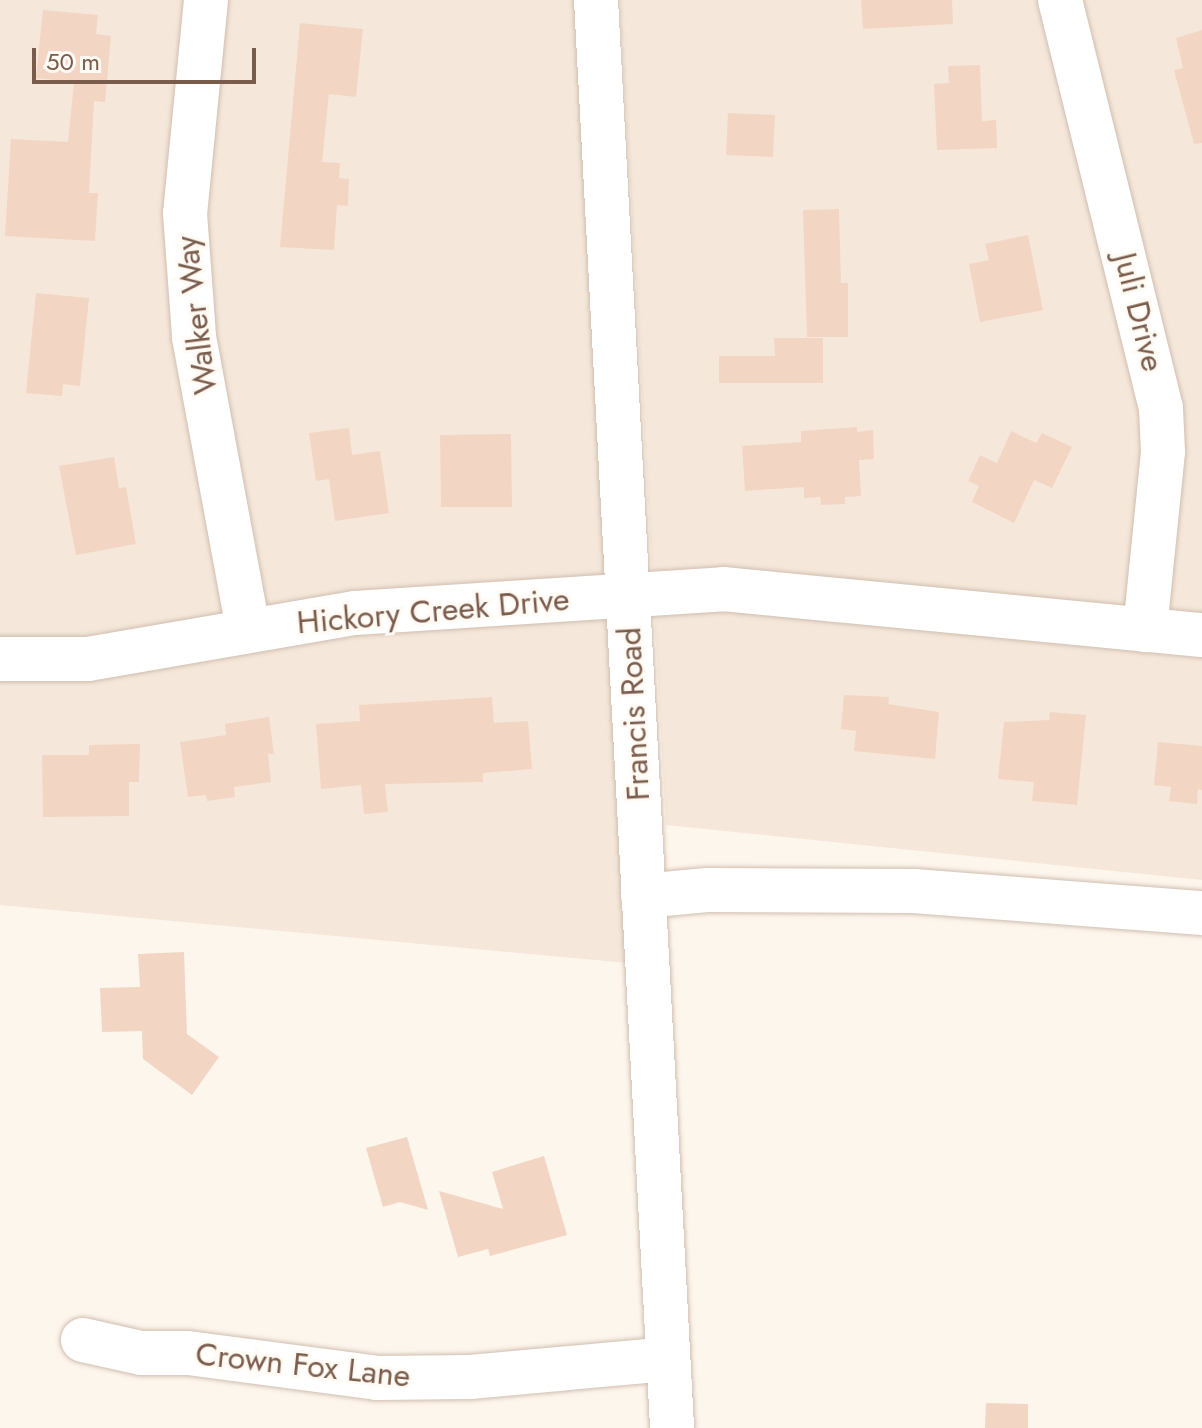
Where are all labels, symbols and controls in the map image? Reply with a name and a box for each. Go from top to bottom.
scale bar [36,32,260,82]
text: 50 m [46,44,100,79]
street label: Walker Way [167,233,225,397]
street label: Juli Drive [1106,249,1172,375]
street label: Hickory Creek Drive [295,580,571,642]
street label: Francis Road [610,626,658,802]
street label: Crown Fox Lane [194,1335,412,1395]

